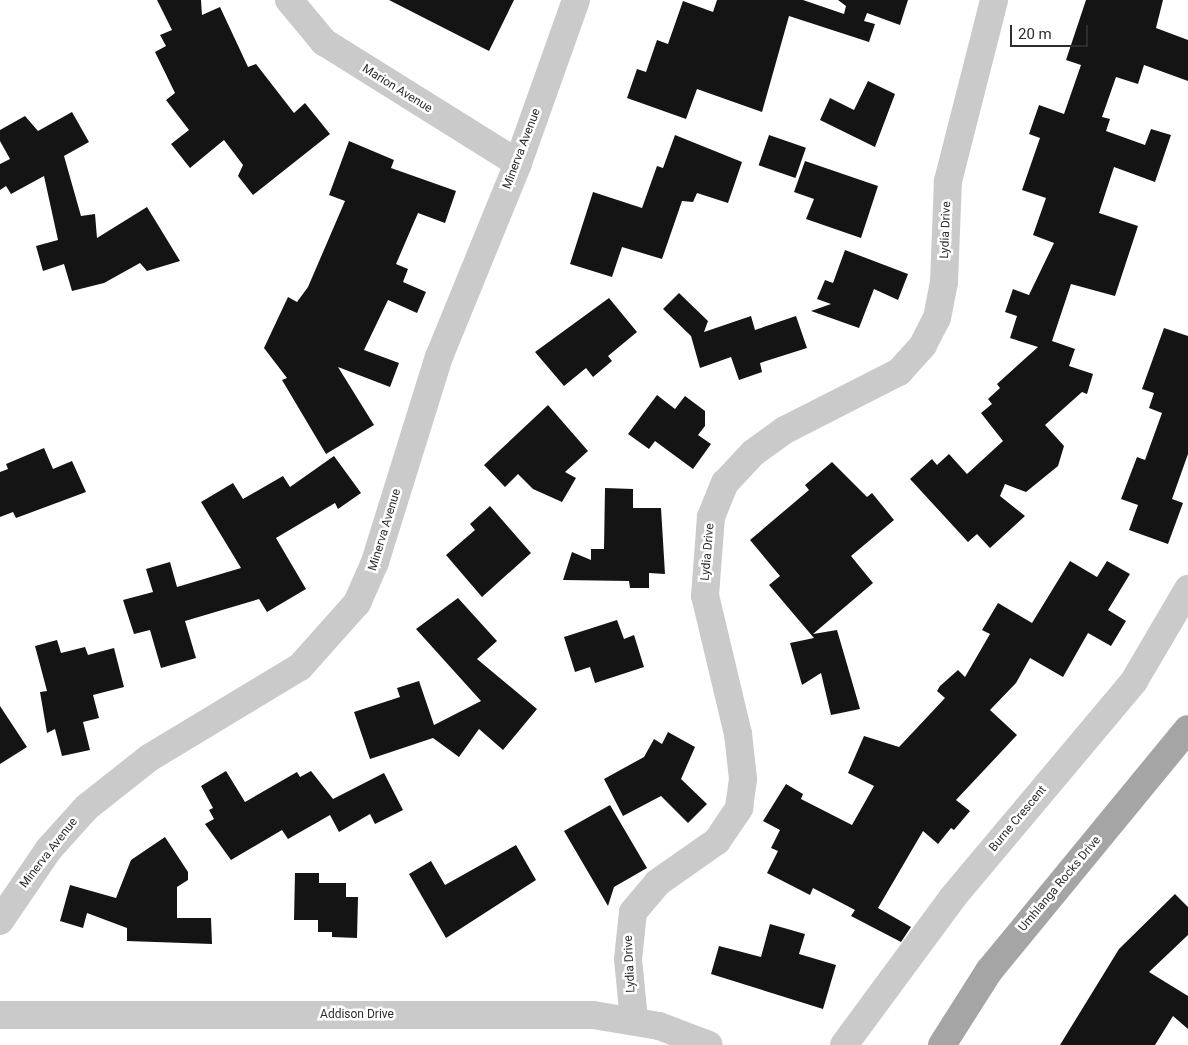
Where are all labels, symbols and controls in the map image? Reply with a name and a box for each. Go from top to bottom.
scale bar [1013,15,1090,47]
text: 20 m [1018,25,1052,43]
street label: Marion Avenue [359,62,435,116]
street label: Minerva Avenue [500,107,544,191]
street label: Lydia Drive [938,201,954,259]
street label: Minerva Avenue [366,487,404,573]
street label: Lydia Drive [698,523,718,581]
street label: Burne Crescent [986,783,1050,855]
street label: Minerva Avenue [17,815,81,891]
street label: Umhlanga Rocks Drive [1016,833,1104,935]
street label: Lydia Drive [621,935,639,993]
street label: Addison Drive [320,1008,394,1022]

